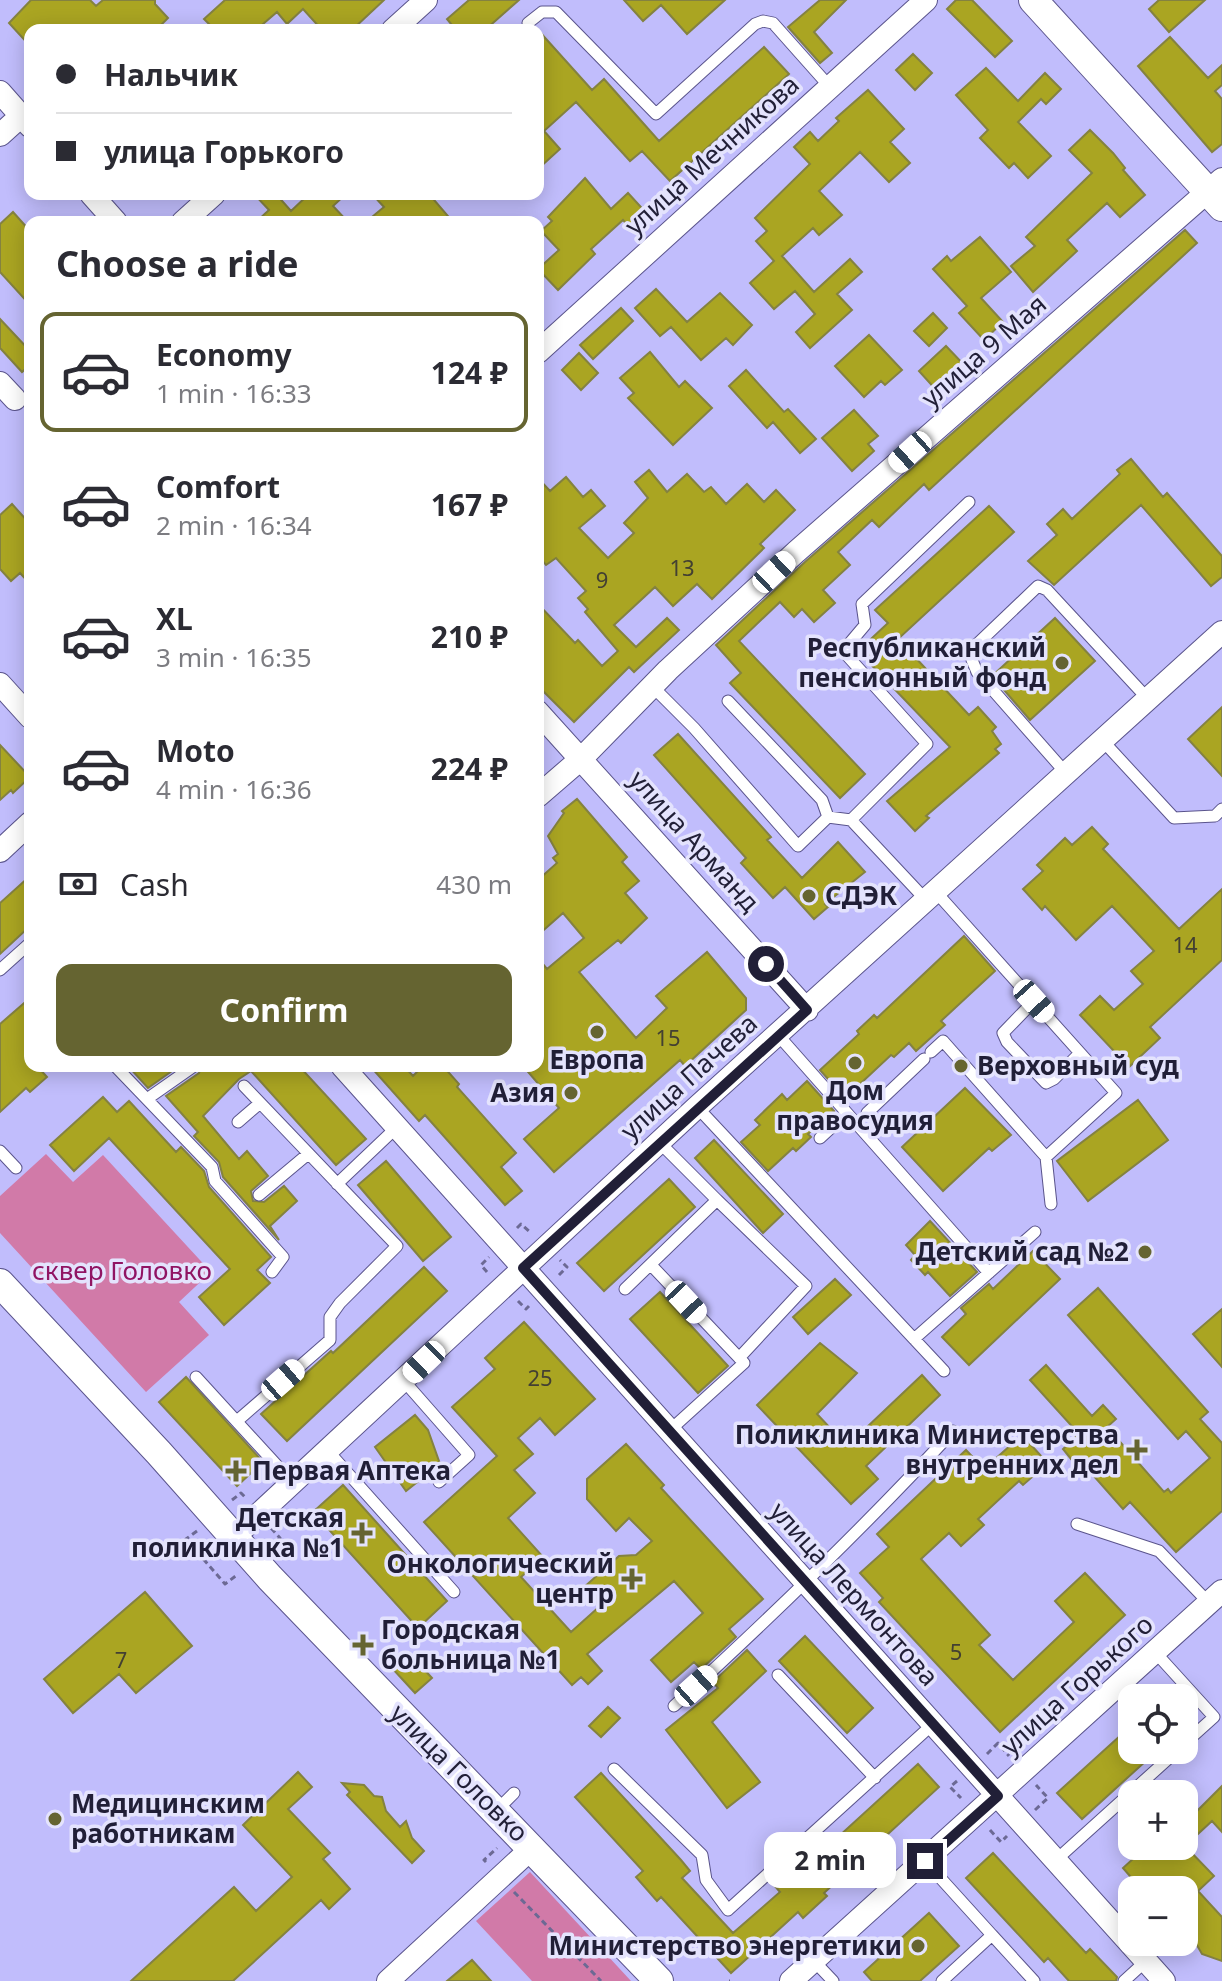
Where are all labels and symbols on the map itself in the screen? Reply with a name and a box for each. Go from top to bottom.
street label: улица Мечникова [616,66,806,242]
street label: улица 9 Мая [913,286,1054,415]
car [884,427,936,477]
car [748,547,800,597]
house number: 13 [669,552,695,582]
house number: 9 [596,564,608,594]
place label: Республиканский пенсионный фонд [798,629,1046,695]
marker: Республиканский пенсионный фонд [1053,654,1071,672]
street label: улица Арманд [621,762,768,919]
place label: СДЭК [825,877,897,913]
marker: СДЭК [800,887,818,905]
house number: 14 [1172,929,1198,959]
route start [748,946,784,982]
car [1009,975,1059,1027]
street label: улица Пачева [612,1005,765,1147]
house number: 15 [655,1022,681,1052]
marker: Европа [588,1023,606,1041]
place label: Европа [549,1041,645,1077]
place label: Верховный суд [977,1047,1179,1083]
marker: Дом правосудия [846,1054,864,1072]
marker: Верховный суд [952,1057,970,1075]
place label: Дом правосудия [776,1072,934,1138]
place label: Азия [490,1074,555,1110]
marker: Азия [562,1084,580,1102]
place label: Детский сад №2 [916,1233,1129,1269]
marker: Детский сад №2 [1136,1243,1154,1261]
park label: сквер Головко [32,1252,212,1288]
car [661,1276,711,1328]
car [398,1337,450,1387]
car [257,1355,309,1405]
house number: 25 [527,1362,553,1392]
place label: Поликлиника Министерства внутренних дел [735,1416,1119,1482]
marker: Поликлиника Министерства внутренних дел [1126,1439,1148,1461]
place label: Первая Аптека [252,1452,451,1488]
marker: Первая Аптека [227,1462,245,1480]
street label: улица Лермонтова [762,1493,947,1693]
place label: Детская поликлинка №1 [131,1499,344,1565]
marker: Детская поликлинка №1 [351,1522,373,1544]
place label: Онкологический центр [386,1545,614,1611]
marker: Онкологический центр [621,1568,643,1590]
street label: улица Горького [992,1606,1160,1762]
place label: Городская больница №1 [381,1611,560,1677]
marker: Городская больница №1 [352,1634,374,1656]
house number: 5 [950,1636,962,1666]
house number: 7 [115,1644,127,1674]
car [670,1661,722,1711]
street label: улица Головко [383,1695,537,1849]
place label: Медицинским работникам [71,1785,265,1851]
marker: Медицинским работникам [46,1810,64,1828]
callout: 2 min [765,1833,897,1889]
route end [907,1843,943,1879]
place label: Министерство энергетики [548,1927,902,1963]
marker: Министерство энергетики [909,1937,927,1955]

